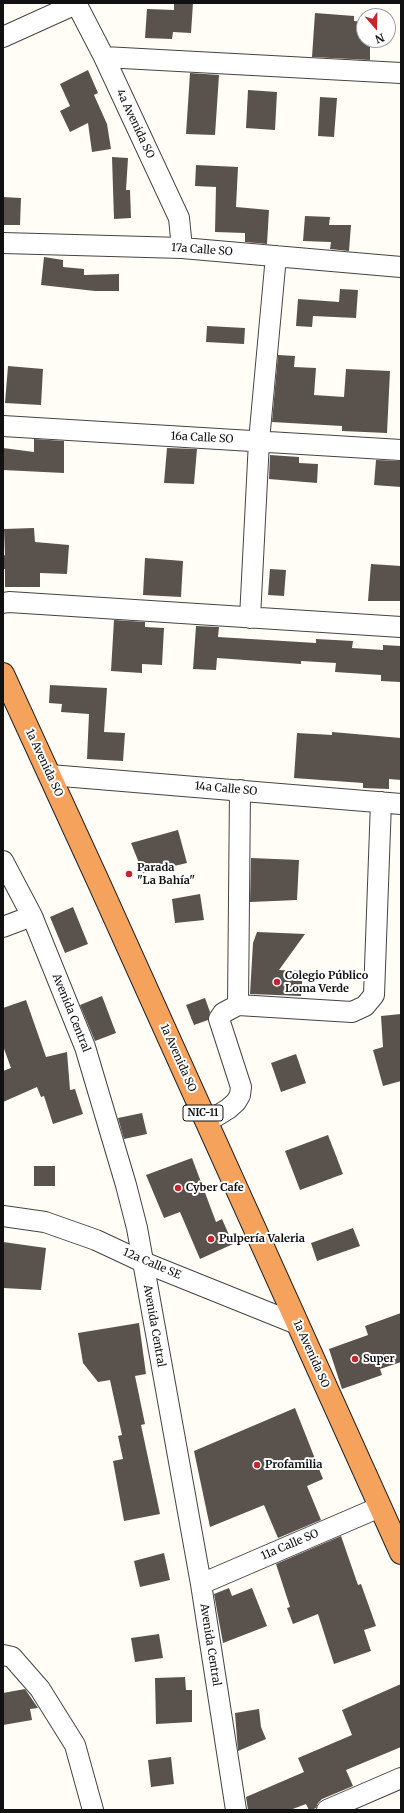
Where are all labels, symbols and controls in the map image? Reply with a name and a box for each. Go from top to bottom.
north arrow [356,8,396,48]
text: N [373,30,386,46]
street label: 4a Avenida SO [113,87,157,161]
street label: 17a Calle SO [171,241,233,259]
street label: 16a Calle SO [170,430,234,446]
street label: 1a Avenida SO [23,727,65,799]
street label: 14a Calle SO [194,780,258,798]
place label: Parada "La Bahía" [137,861,195,887]
marker: Parada "La Bahía" [124,869,134,879]
place label: Colegio Público Loma Verde [285,969,368,995]
street label: Avenida Central [49,972,93,1054]
marker: Colegio Público Loma Verde [272,977,282,987]
street label: 1a Avenida SO [157,1022,199,1094]
road number: NIC-11 [183,1105,223,1121]
place label: Cyber Cafe [186,1181,244,1195]
marker: Cyber Cafe [173,1183,183,1193]
place label: Pulpería Valeria [219,1232,305,1246]
marker: Pulpería Valeria [206,1234,216,1244]
street label: 12a Calle SE [121,1246,183,1282]
street label: Avenida Central [140,1284,168,1368]
street label: 1a Avenida SO [290,1318,332,1390]
place label: Super [363,1352,395,1366]
marker: Super [350,1354,360,1364]
place label: Profamilia [265,1458,322,1472]
marker: Profamilia [252,1460,262,1470]
street label: 11a Calle SO [259,1527,321,1563]
street label: Avenida Central [197,1603,223,1687]

